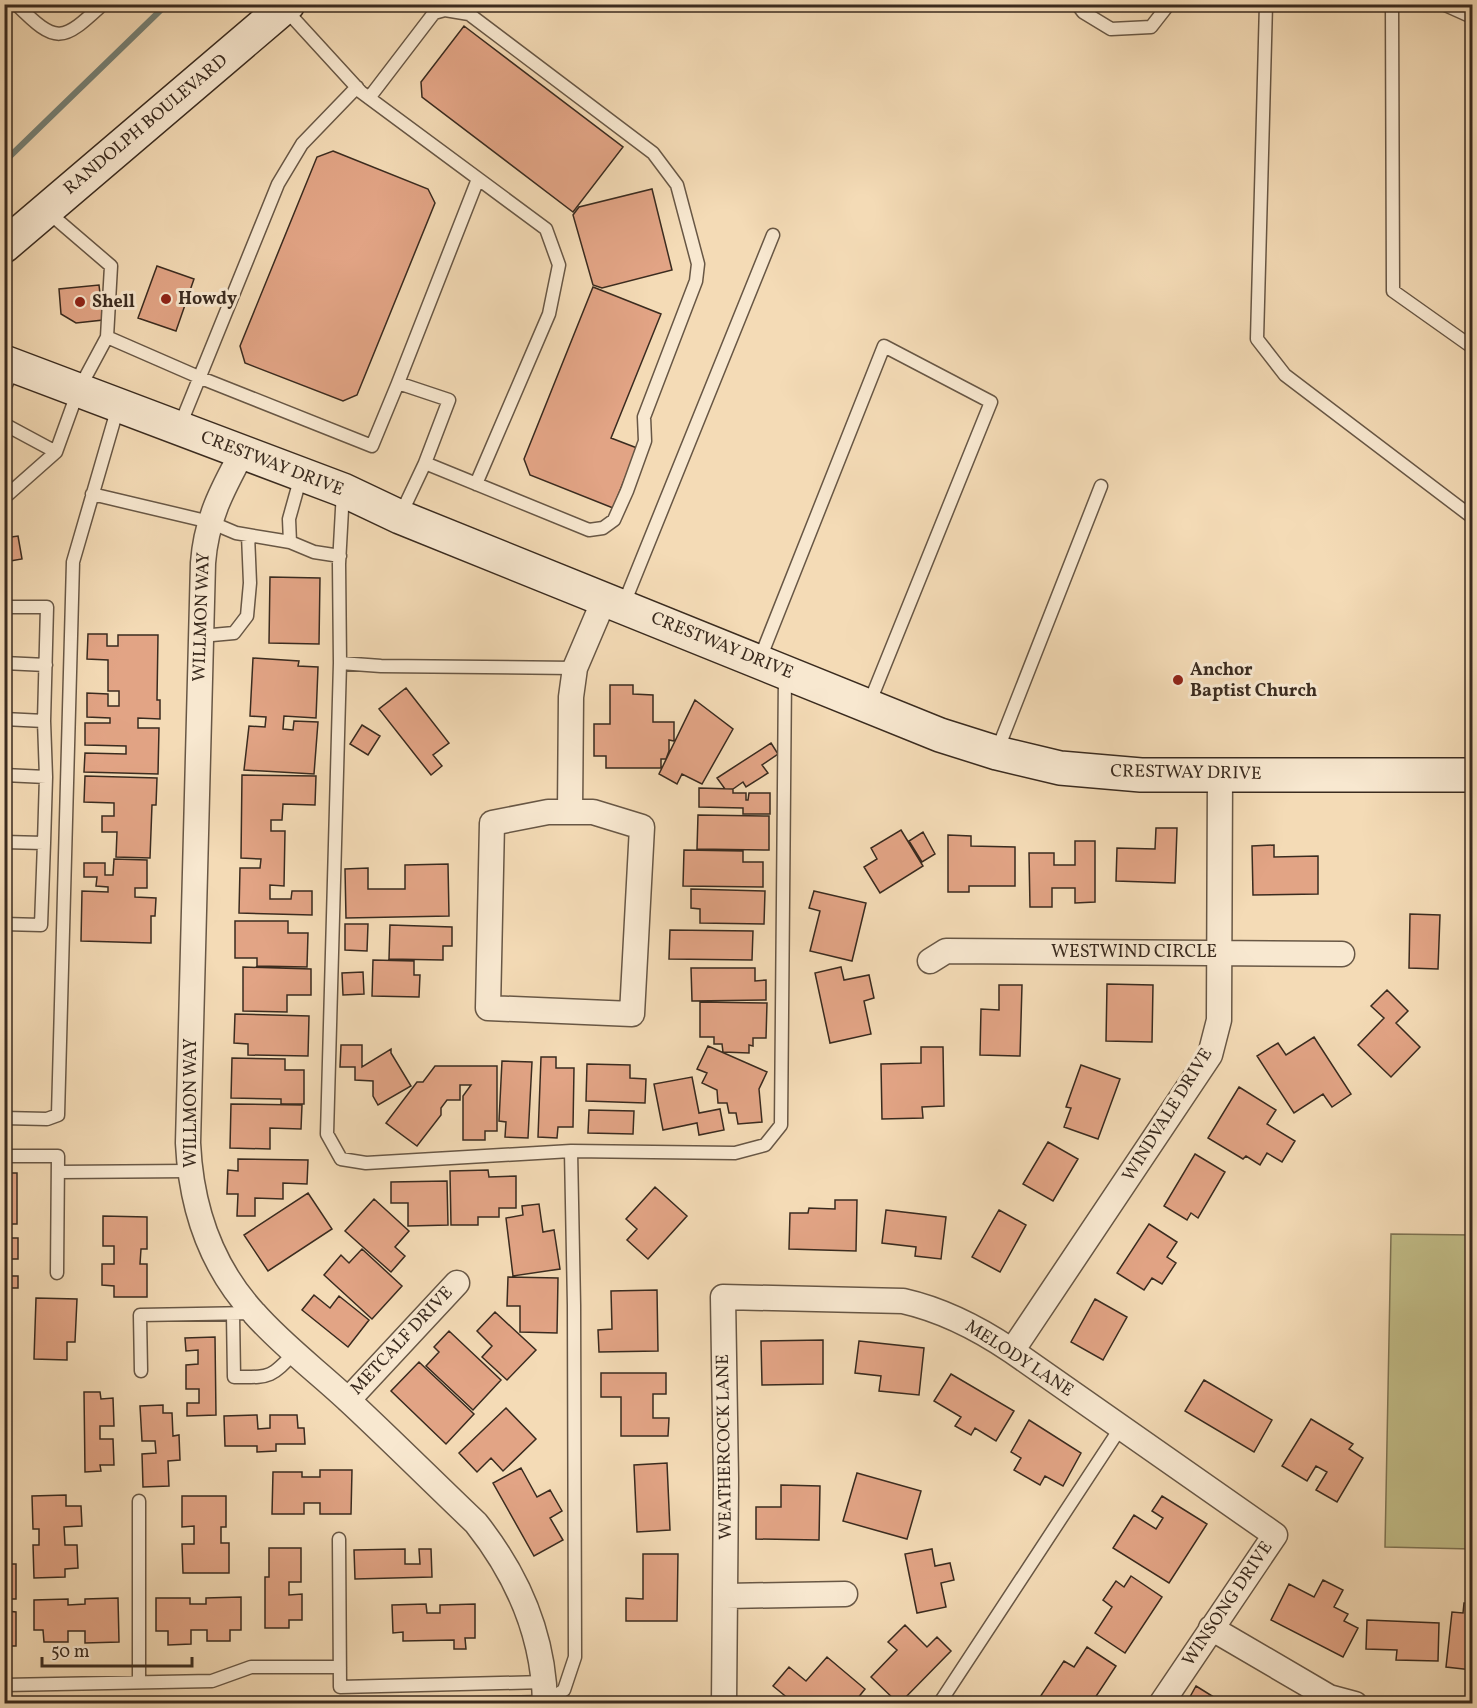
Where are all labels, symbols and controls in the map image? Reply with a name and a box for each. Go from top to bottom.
street label: RANDOLPH BOULEVARD [59,49,233,201]
place label: Howdy [178,287,237,312]
place label: Shell [92,290,135,315]
marker: Howdy [159,292,173,306]
marker: Shell [73,295,87,309]
street label: CRESTWAY DRIVE [197,425,347,503]
street label: WILLMON WAY [187,552,217,682]
street label: CRESTWAY DRIVE [647,606,797,686]
place label: Anchor Baptist Church [1190,658,1318,704]
marker: Anchor Baptist Church [1171,673,1185,687]
street label: CRESTWAY DRIVE [1110,759,1262,787]
street label: WESTWIND CIRCLE [1051,940,1217,965]
street label: WILLMON WAY [179,1038,204,1168]
street label: WINDVALE DRIVE [1117,1043,1219,1186]
street label: METCALF DRIVE [345,1281,459,1401]
street label: MELODY LANE [960,1315,1078,1404]
street label: WEATHERCOCK LANE [711,1354,739,1540]
street label: WINSONG DRIVE [1177,1536,1279,1672]
scale bar [42,1630,192,1668]
text: 50 m [51,1640,90,1665]

